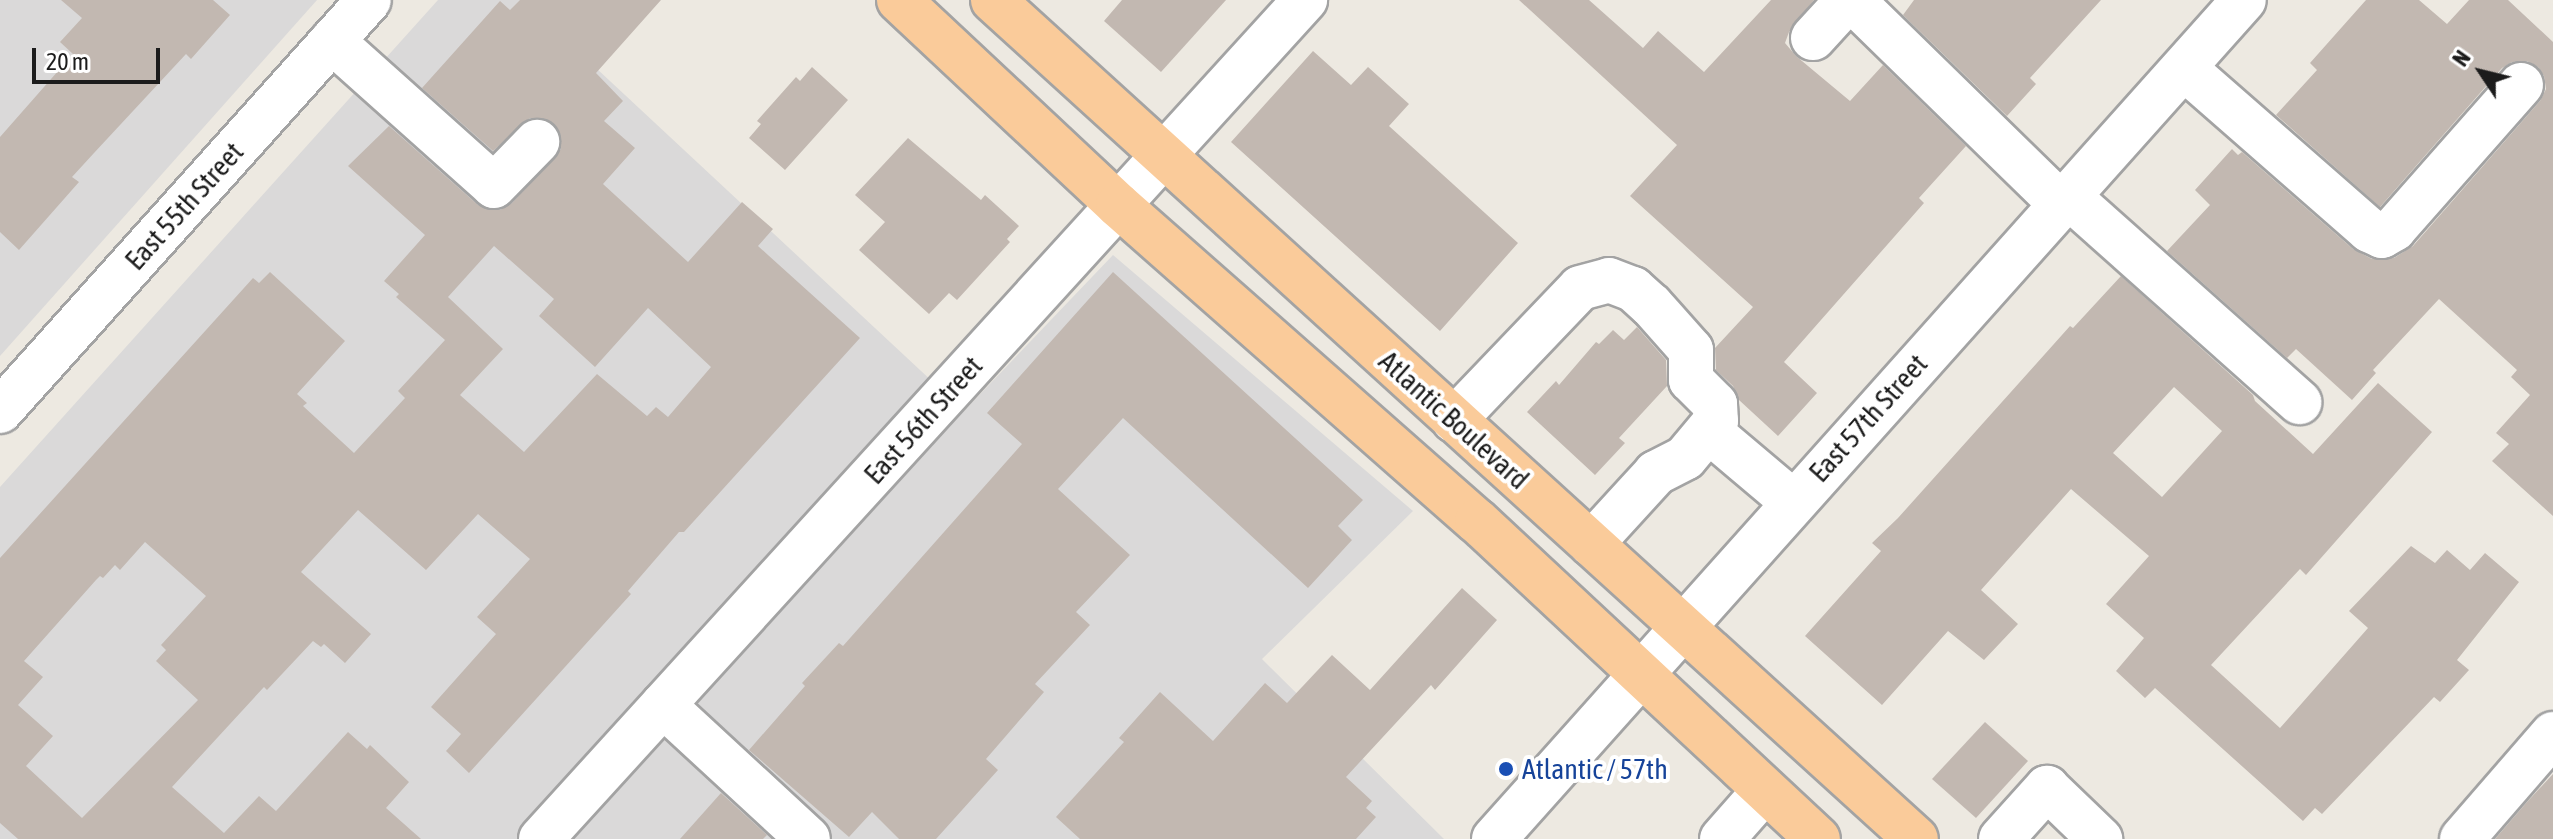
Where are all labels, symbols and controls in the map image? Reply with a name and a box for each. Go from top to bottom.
scale bar [36,32,164,82]
north arrow [2441,32,2521,112]
text: N [2447,45,2476,71]
text: 20 m [46,48,89,75]
street label: East 55th Street [118,135,250,277]
street label: Atlantic Boulevard [1372,344,1536,496]
street label: East 57th Street [1802,347,1934,489]
street label: East 56th Street [857,349,989,491]
place label: Atlantic / 57th [1522,752,1668,786]
marker: Atlantic / 57th [1497,760,1515,778]

